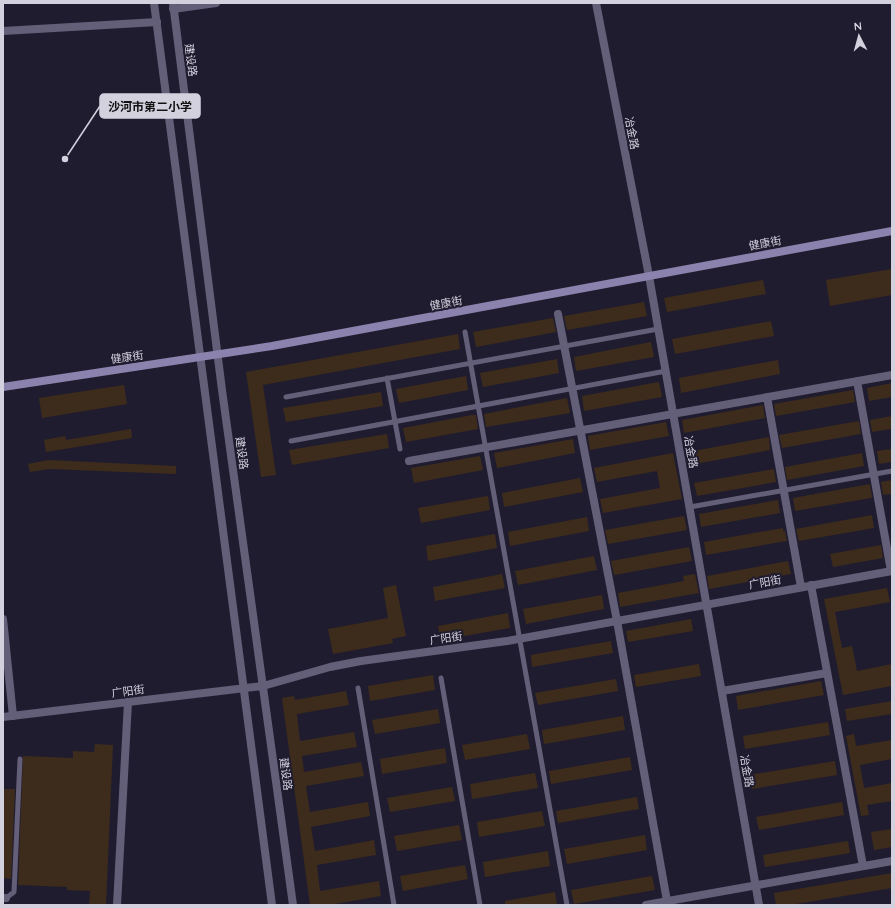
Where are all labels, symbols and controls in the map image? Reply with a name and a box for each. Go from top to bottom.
north arrow [839,16,879,56]
text: N [853,19,863,33]
street label: 建设路 [182,43,200,77]
callout: 沙河市第二小学 [100,94,200,118]
text: 沙河市第二小学 [108,99,192,114]
street label: 冶金路 [622,115,642,151]
street label: 健康街 [747,233,783,253]
street label: 健康街 [428,293,464,313]
street label: 健康街 [110,348,144,366]
street label: 冶金路 [681,435,701,469]
street label: 建设路 [233,436,251,470]
street label: 广阳街 [748,572,782,592]
street label: 广阳街 [429,629,463,647]
street label: 广阳街 [111,682,145,700]
street label: 冶金路 [737,754,757,788]
street label: 建设路 [277,757,295,791]

